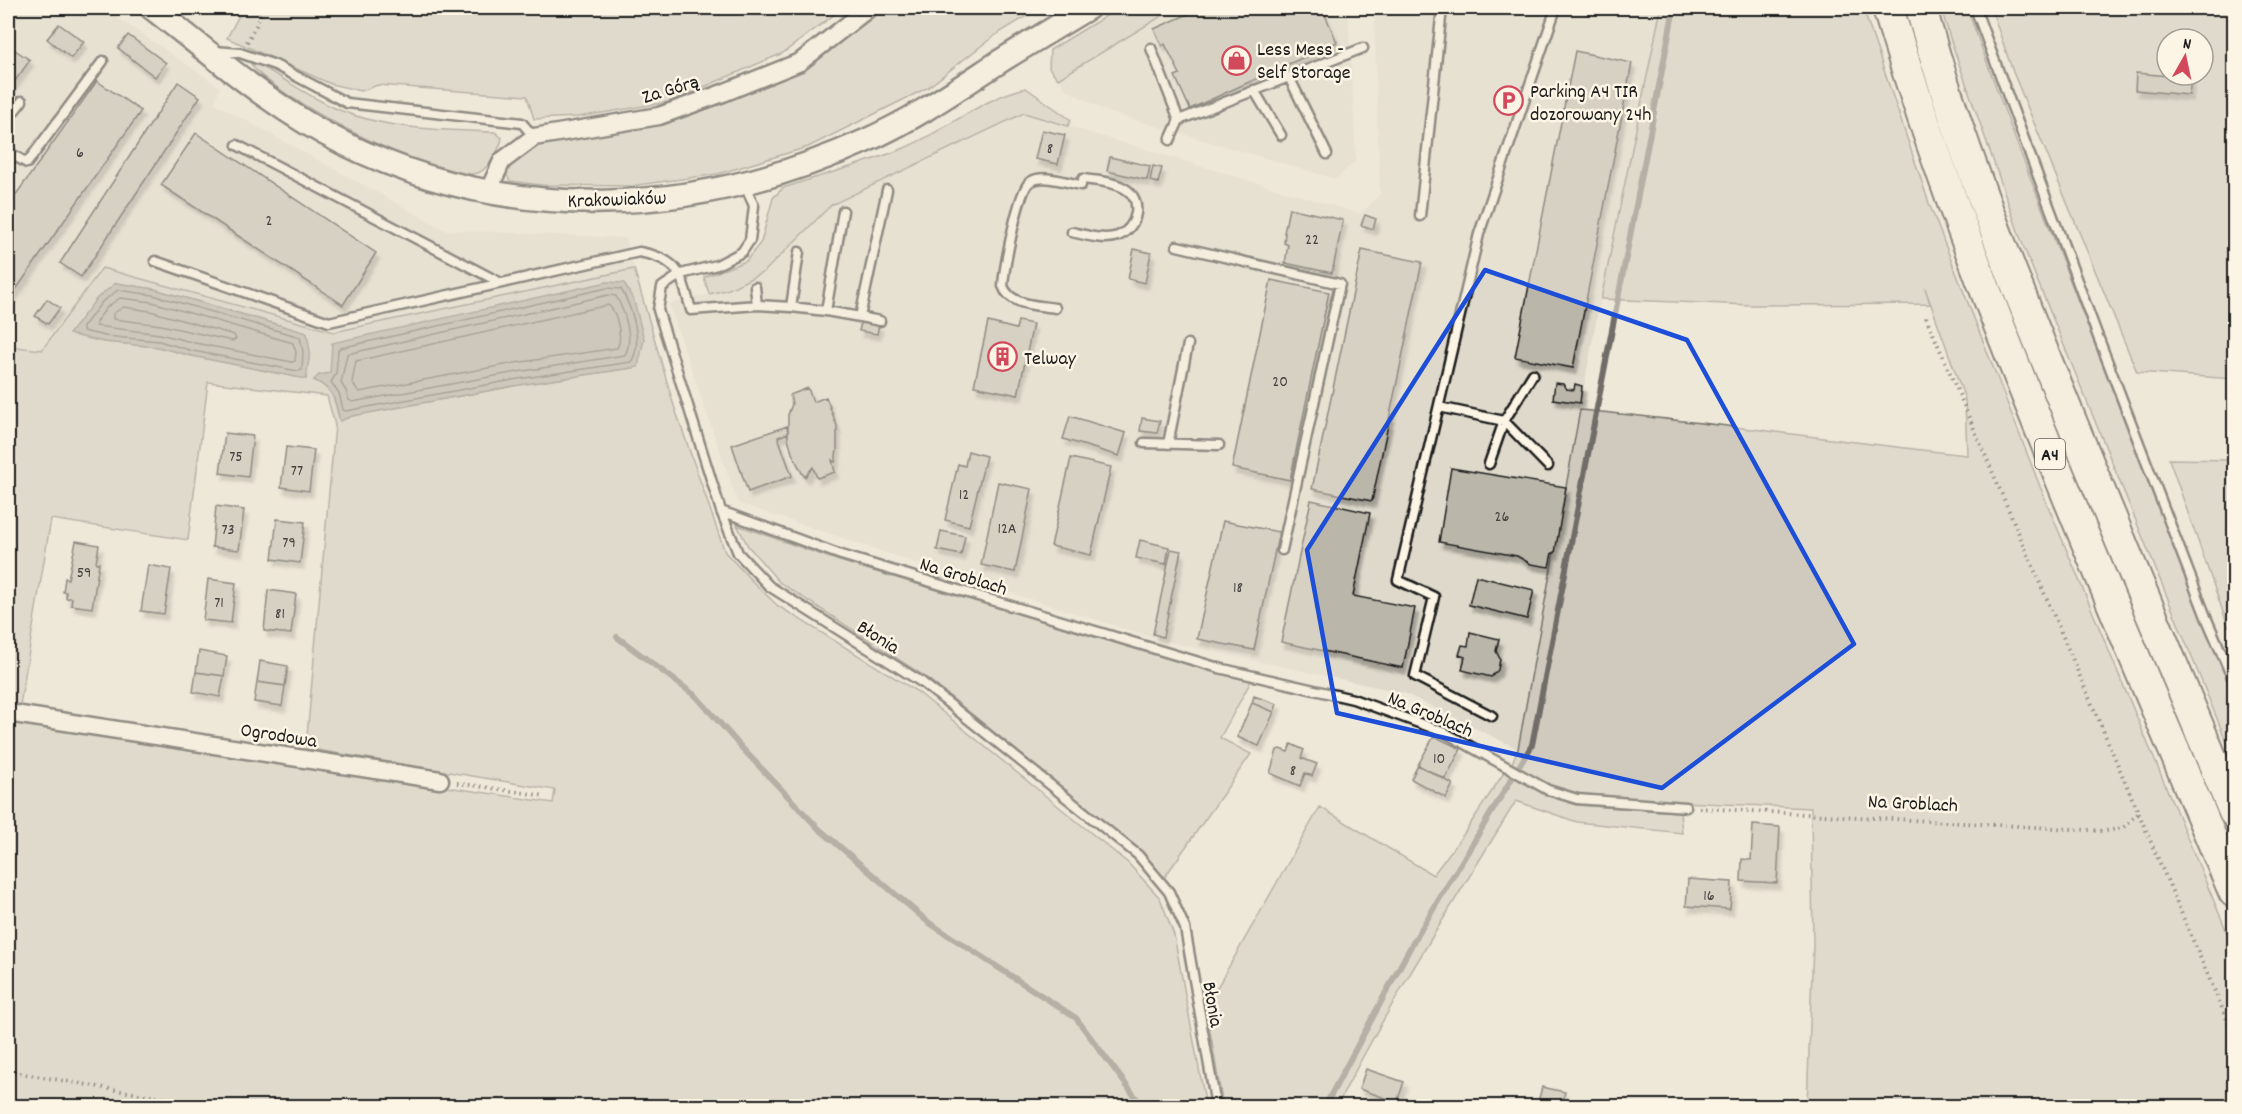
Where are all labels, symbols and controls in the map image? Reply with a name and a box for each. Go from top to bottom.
north arrow [2155,27,2215,87]
text: N [2181,33,2193,57]
place label: Less Mess - Self Storage [1257,37,1351,88]
shop icon: Less Mess - Self Storage [1220,44,1252,76]
street label: Za Górą [639,69,703,113]
place label: Parking A4 TIR dozorowany 24h [1530,79,1651,130]
parking icon: Parking A4 TIR dozorowany 24h [1493,85,1525,117]
house number: 8 [1047,138,1053,161]
house number: 6 [76,142,84,165]
street label: Krakowiaków [567,185,667,217]
house number: 2 [266,210,273,233]
house number: 22 [1305,229,1319,252]
building icon: Telway [987,341,1019,373]
place label: Telway [1024,346,1077,374]
house number: 20 [1272,371,1288,394]
road number: A4 [2035,439,2065,469]
house number: 75 [229,446,243,469]
house number: 77 [291,460,303,483]
house number: 12 [959,484,969,507]
house number: 26 [1495,506,1510,529]
house number: 12A [997,518,1017,541]
house number: 73 [221,519,235,542]
house number: 79 [282,532,296,555]
street label: Na Groblach [916,551,1010,604]
house number: 59 [77,562,91,585]
house number: 18 [1233,577,1243,600]
house number: 71 [214,592,224,615]
house number: 81 [275,603,285,626]
street label: Błonia [851,615,905,663]
street label: Na Groblach [1383,685,1477,746]
street label: Ogrodowa [238,717,319,757]
house number: 10 [1433,748,1445,771]
house number: 8 [1290,760,1296,783]
street label: Na Groblach [1867,789,1959,821]
house number: 16 [1703,885,1715,908]
street label: Błonia [1193,980,1229,1030]

